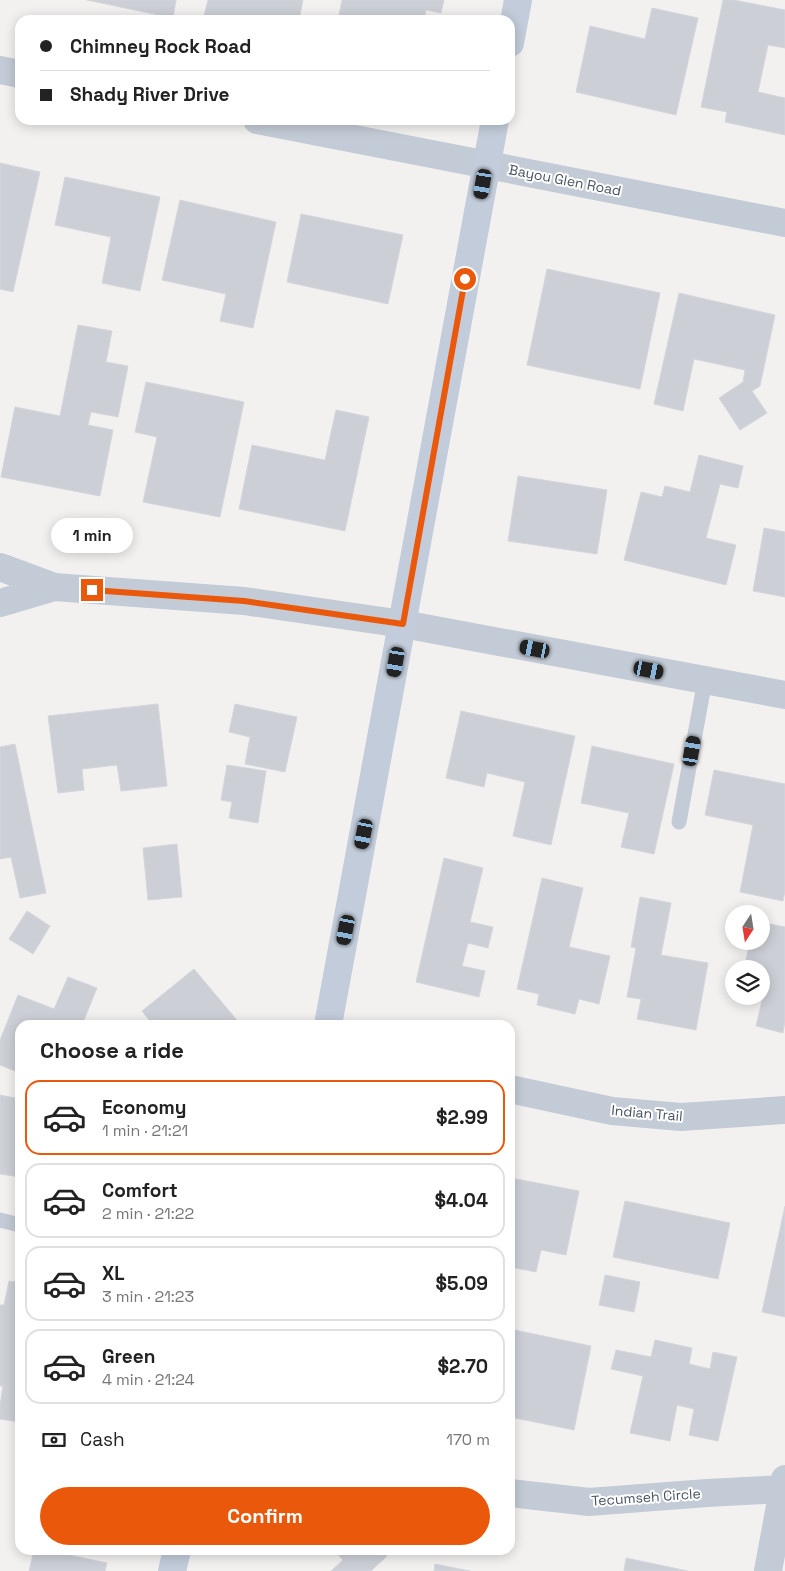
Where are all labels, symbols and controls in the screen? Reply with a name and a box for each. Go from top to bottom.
text: Chimney Rock Road [70,34,251,59]
text: Shady River Drive [70,82,230,107]
street label: Bayou Glen Road [507,160,623,200]
car [473,168,492,200]
route start [454,268,476,290]
callout: 1 min [51,518,133,552]
text: 1 min [72,525,112,546]
route end [81,579,103,601]
car [518,639,551,659]
car [386,646,405,678]
car [632,660,665,680]
car [682,735,701,767]
car [353,818,374,850]
north arrow [725,905,770,950]
map controls [725,905,770,1005]
car [335,914,356,946]
button: layers [725,960,770,1005]
text: Choose a ride [40,1036,184,1064]
icon: car [42,1095,87,1140]
text: Economy [102,1095,186,1120]
street label: Indian Trail [611,1101,683,1125]
text: $2.99 [436,1105,488,1130]
text: 1 min · 21:21 [102,1120,188,1141]
icon: car [42,1178,87,1223]
text: Comfort [102,1178,178,1203]
text: $4.04 [435,1188,488,1213]
text: 2 min · 21:22 [102,1203,194,1224]
icon: car [42,1261,87,1306]
text: XL [102,1261,125,1286]
text: $5.09 [436,1271,488,1296]
text: 3 min · 21:23 [102,1286,194,1307]
icon: car [42,1344,87,1389]
text: Green [102,1344,155,1369]
text: $2.70 [437,1354,488,1379]
text: 4 min · 21:24 [102,1369,194,1390]
icon: cash [40,1426,68,1454]
text: Cash [80,1427,125,1452]
text: 170 m [446,1429,490,1450]
street label: Tecumseh Circle [591,1484,701,1510]
button: Confirm [40,1487,490,1545]

